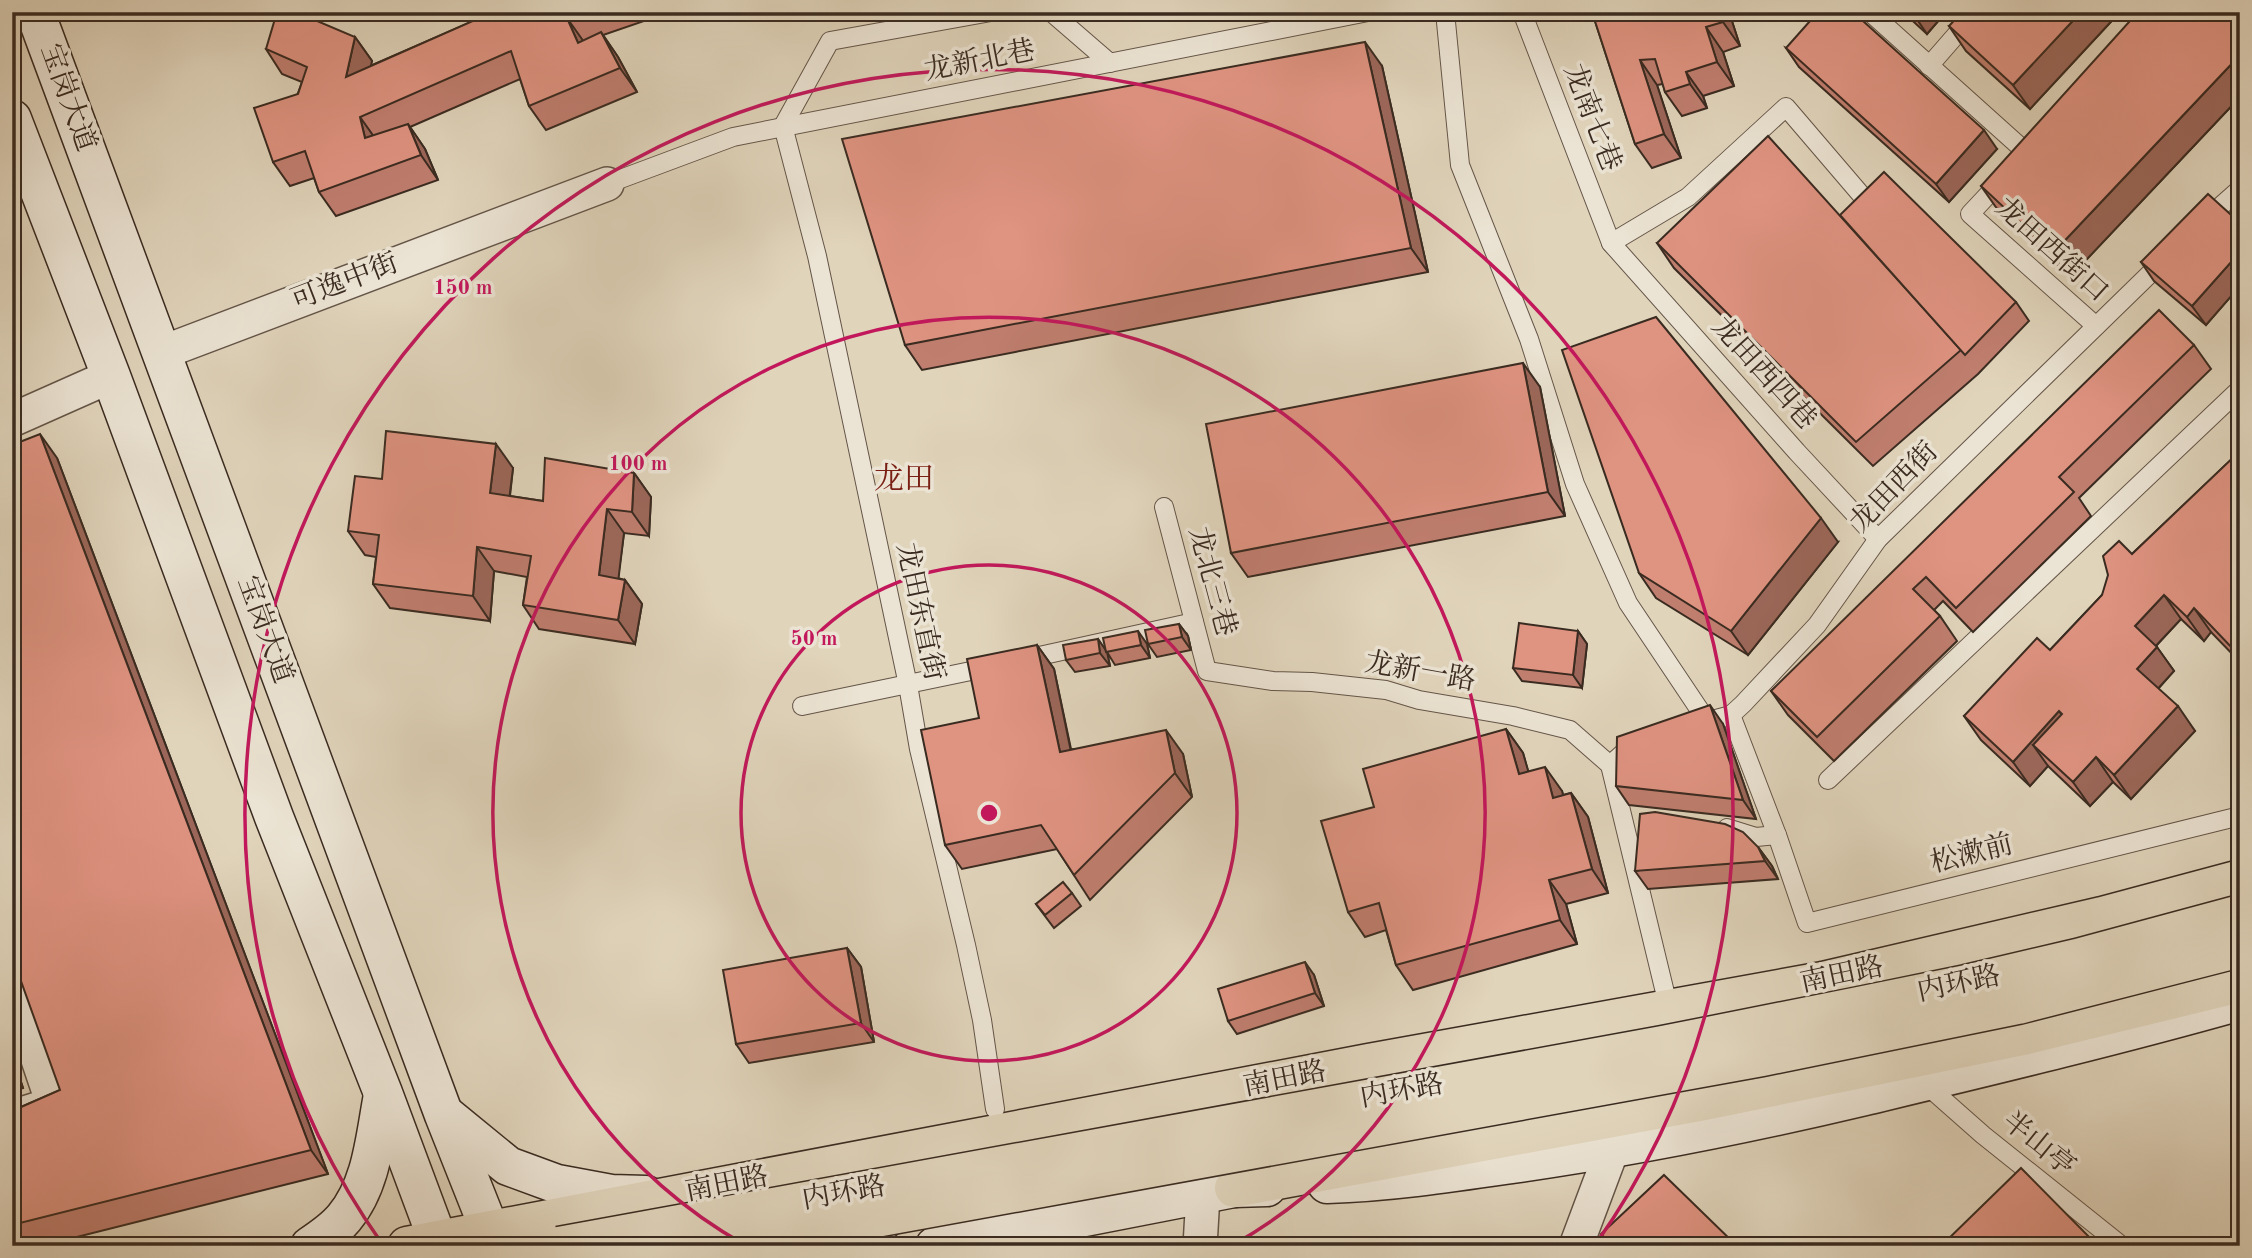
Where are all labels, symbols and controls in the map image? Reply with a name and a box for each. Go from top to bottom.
street label: 龙新北巷 [922,35,1038,86]
street label: 宝岗大道 [35,40,102,155]
street label: 龙南七巷 [1558,60,1627,175]
street label: 龙田西街口 [1990,192,2114,308]
street label: 可逸中街 [287,247,402,316]
text: 150 m [433,278,493,299]
street label: 龙田西四巷 [1706,311,1822,435]
street label: 龙田西街 [1844,436,1944,538]
text: 100 m [608,454,668,475]
district label: 龙田 [874,462,934,495]
street label: 龙北三巷 [1183,524,1242,640]
street label: 龙田东直街 [891,540,950,683]
street label: 宝岗大道 [232,572,299,687]
text: 50 m [790,629,838,650]
street label: 龙新一路 [1362,647,1478,697]
centre of rings [977,801,1001,825]
street label: 松漱前 [1927,828,2016,879]
street label: 南田路 [1797,951,1886,998]
street label: 内环路 [1914,960,2003,1007]
street label: 南田路 [1241,1055,1329,1102]
street label: 内环路 [1358,1068,1446,1113]
street label: 半山亭 [1997,1105,2081,1182]
street label: 南田路 [683,1160,771,1207]
street label: 内环路 [800,1170,888,1215]

